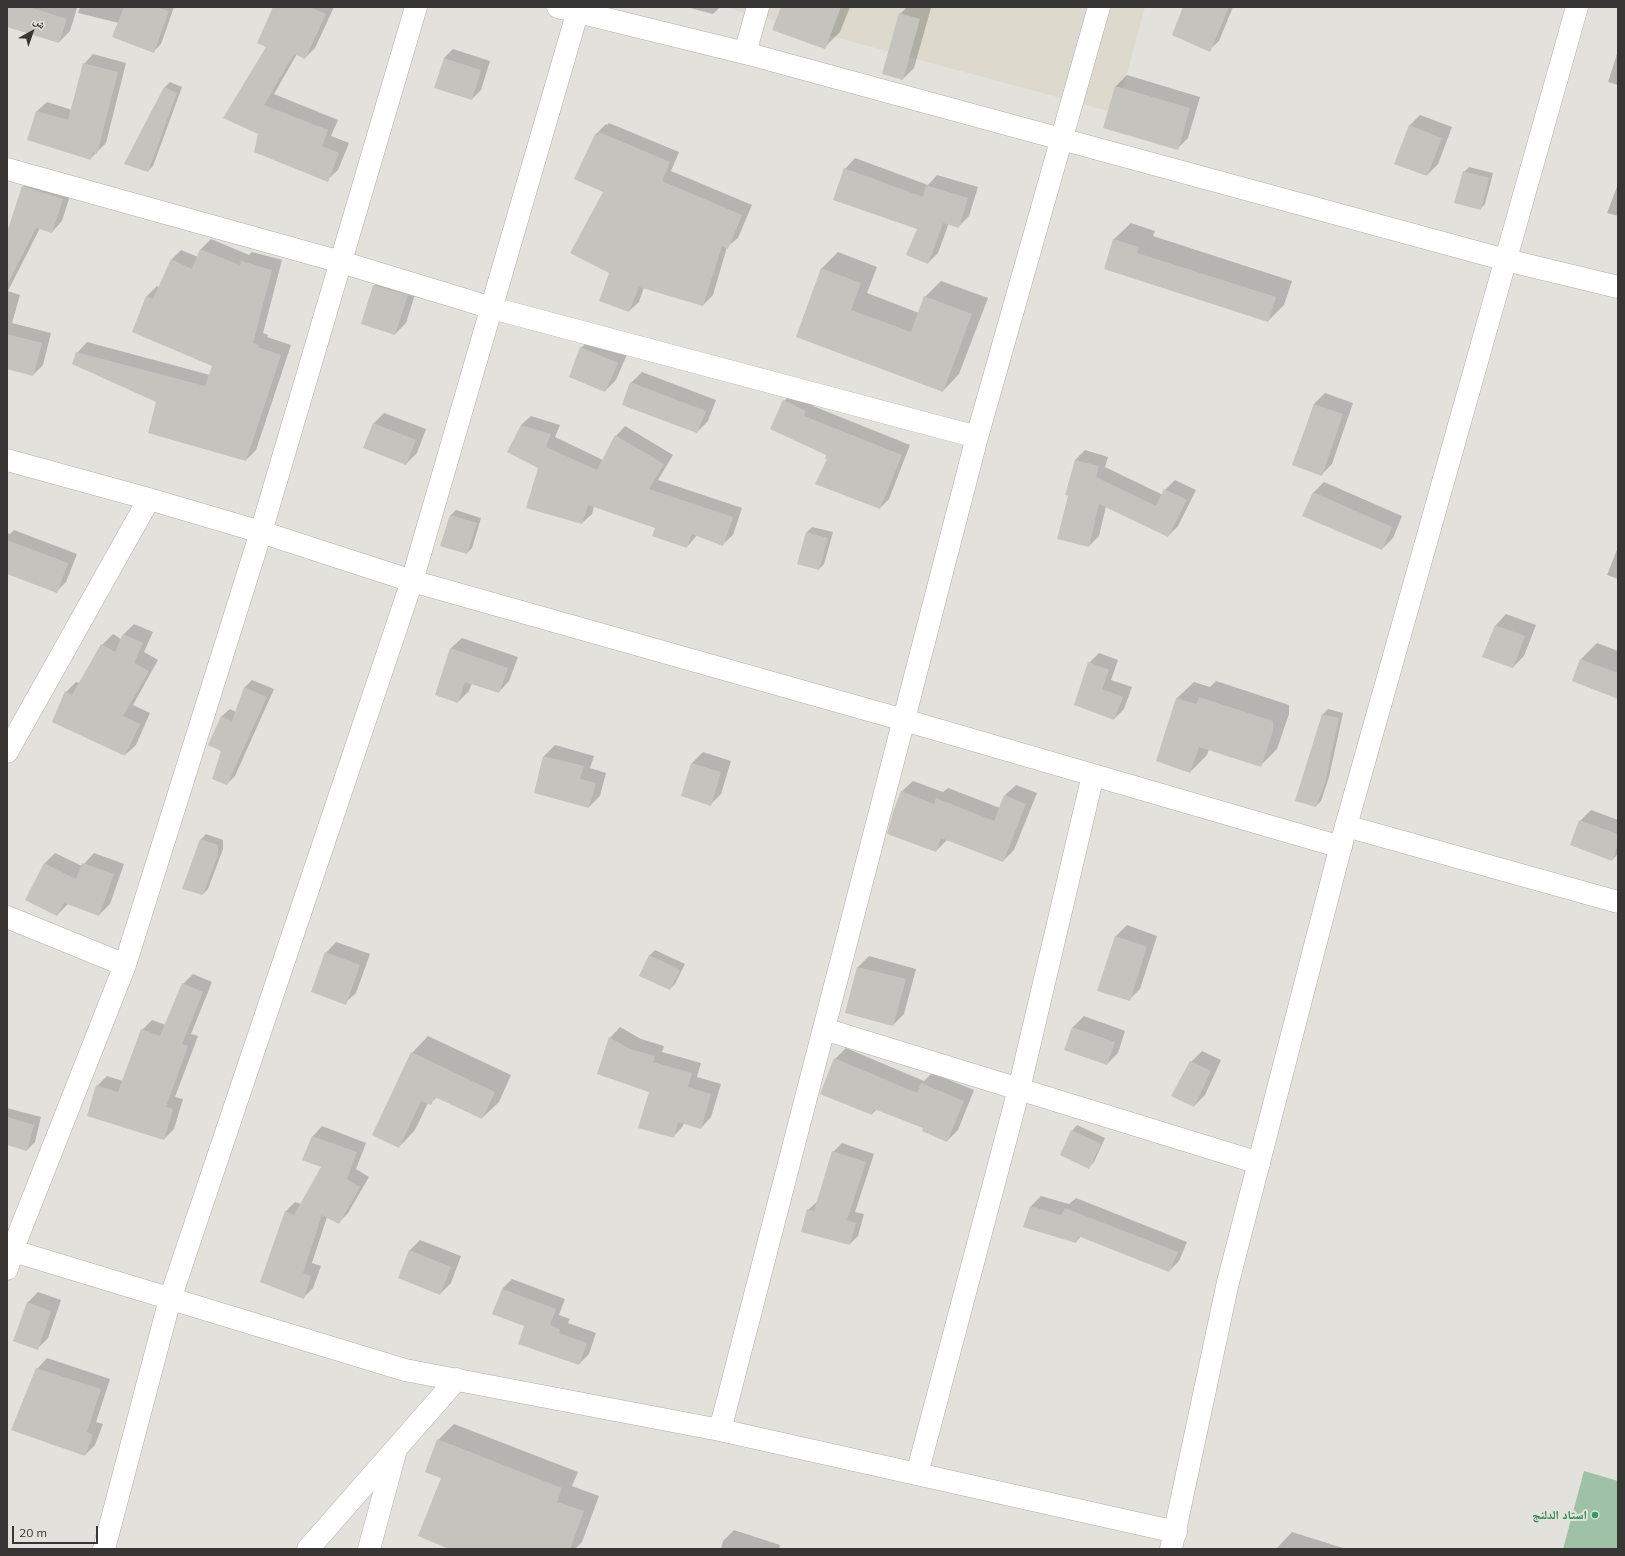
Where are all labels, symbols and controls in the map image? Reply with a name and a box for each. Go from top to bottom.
north arrow [12,12,52,52]
text: ش [31,14,49,32]
place label: استاد الدلنج [1532,1508,1587,1522]
marker: استاد الدلنج [1590,1510,1600,1520]
scale bar [14,1518,100,1544]
text: 20 m [19,1525,47,1540]

